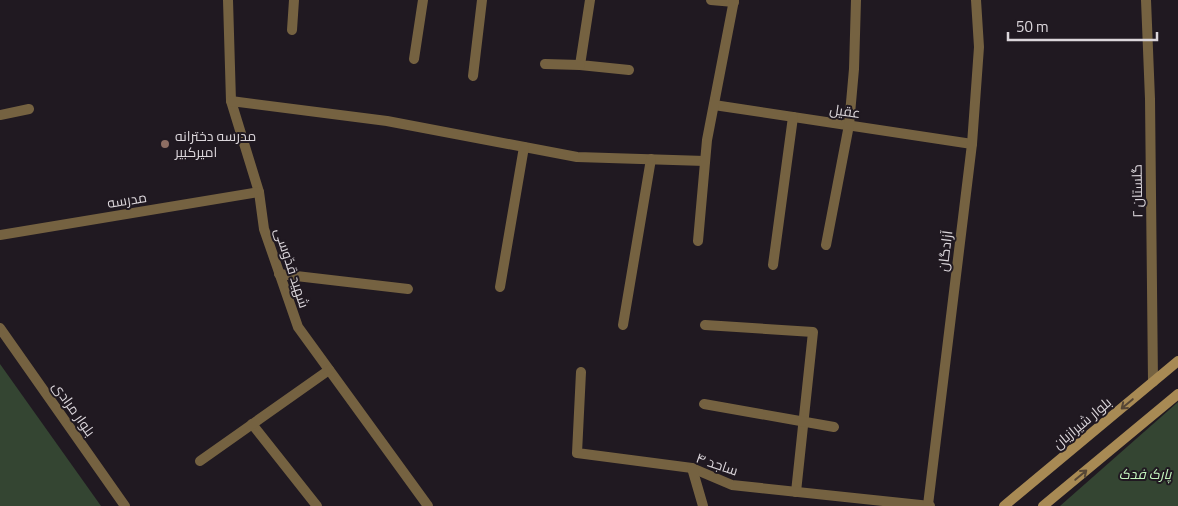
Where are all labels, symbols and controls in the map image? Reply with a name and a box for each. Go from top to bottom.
scale bar [1008,10,1157,42]
text: 50 m [1016,12,1049,41]
street label: عقیل [828,96,862,126]
place label: مدرسه دخترانه امیرکبیر [174,123,256,165]
marker: مدرسه دخترانه امیرکبیر [159,138,171,150]
street label: گلستان ۲ [1124,164,1150,218]
street label: مدرسه [105,184,149,216]
street label: شهید قدّوسی [267,224,317,312]
street label: آزادگان [930,229,960,273]
street label: بلوار مرادی [45,376,103,442]
street label: بلوار شیرازیان [1046,390,1118,456]
one-way arrow [1121,398,1134,409]
street label: ساجد ۴ [692,445,742,483]
park label: پارک فدک [1119,461,1173,487]
one-way arrow [1074,469,1087,480]

